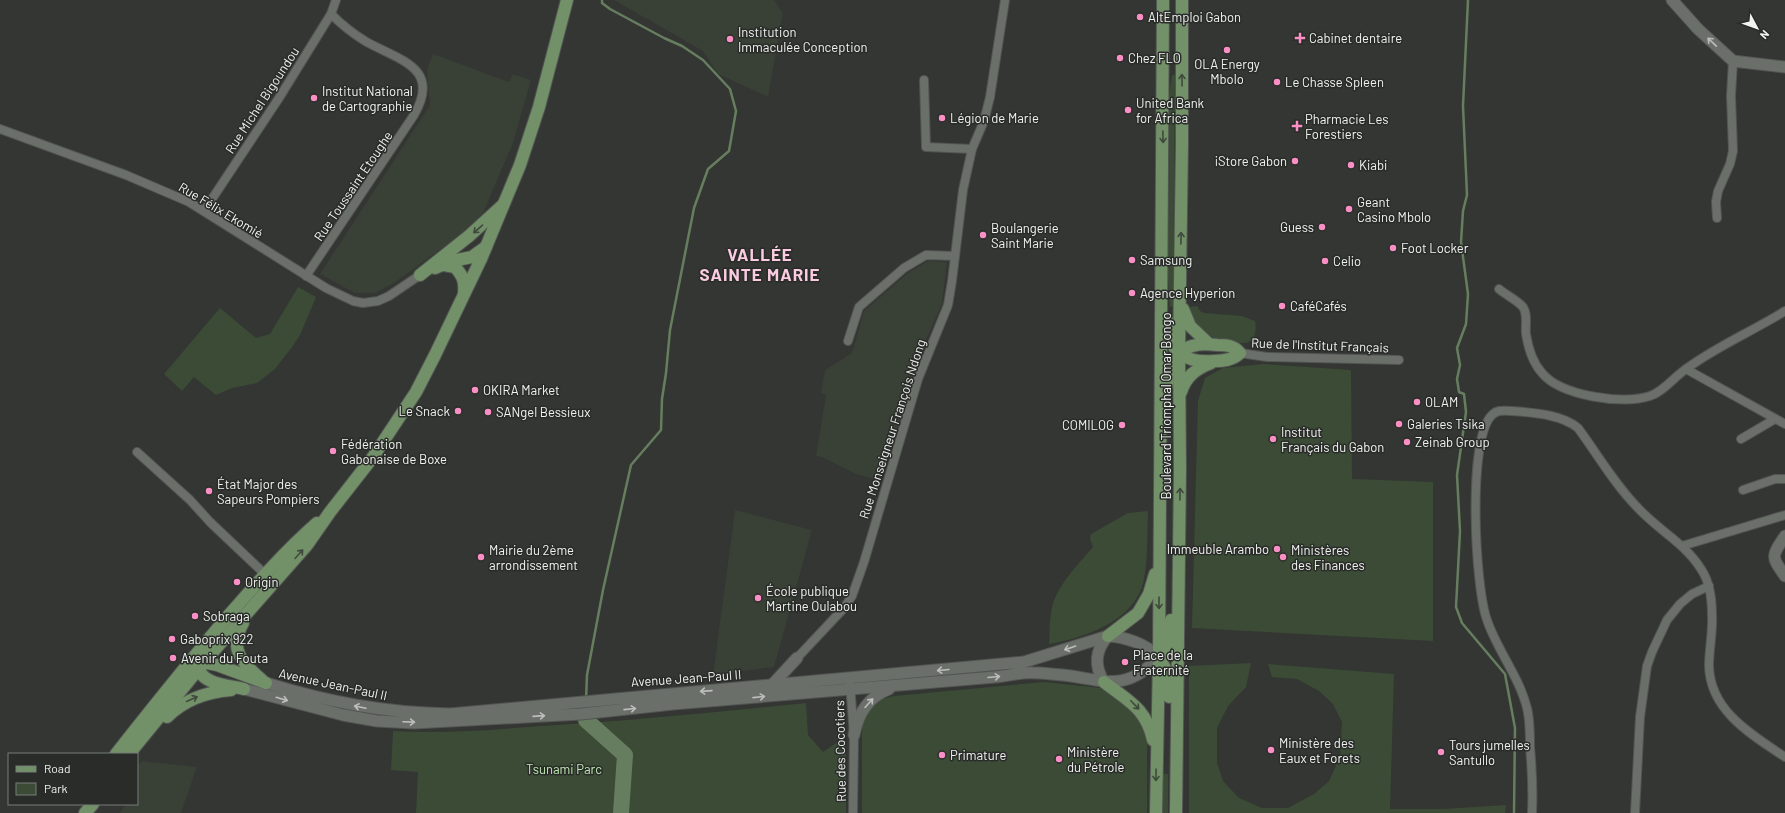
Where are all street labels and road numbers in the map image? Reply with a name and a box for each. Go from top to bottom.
street label: Rue Michel Bigoundou [222,44,302,156]
street label: Rue Toussaint Etoughe [310,128,396,244]
street label: Rue Félix Ekomié [176,179,266,241]
street label: Boulevard Triomphal Omar Bongo [1158,312,1174,500]
street label: Rue de l'Institut Français [1251,335,1389,355]
street label: Rue Monseigneur François Ndong [855,337,929,521]
street label: Avenue Jean-Paul II [277,665,389,703]
street label: Avenue Jean-Paul II [630,666,742,690]
street label: Rue des Cocotiers [831,700,849,802]

